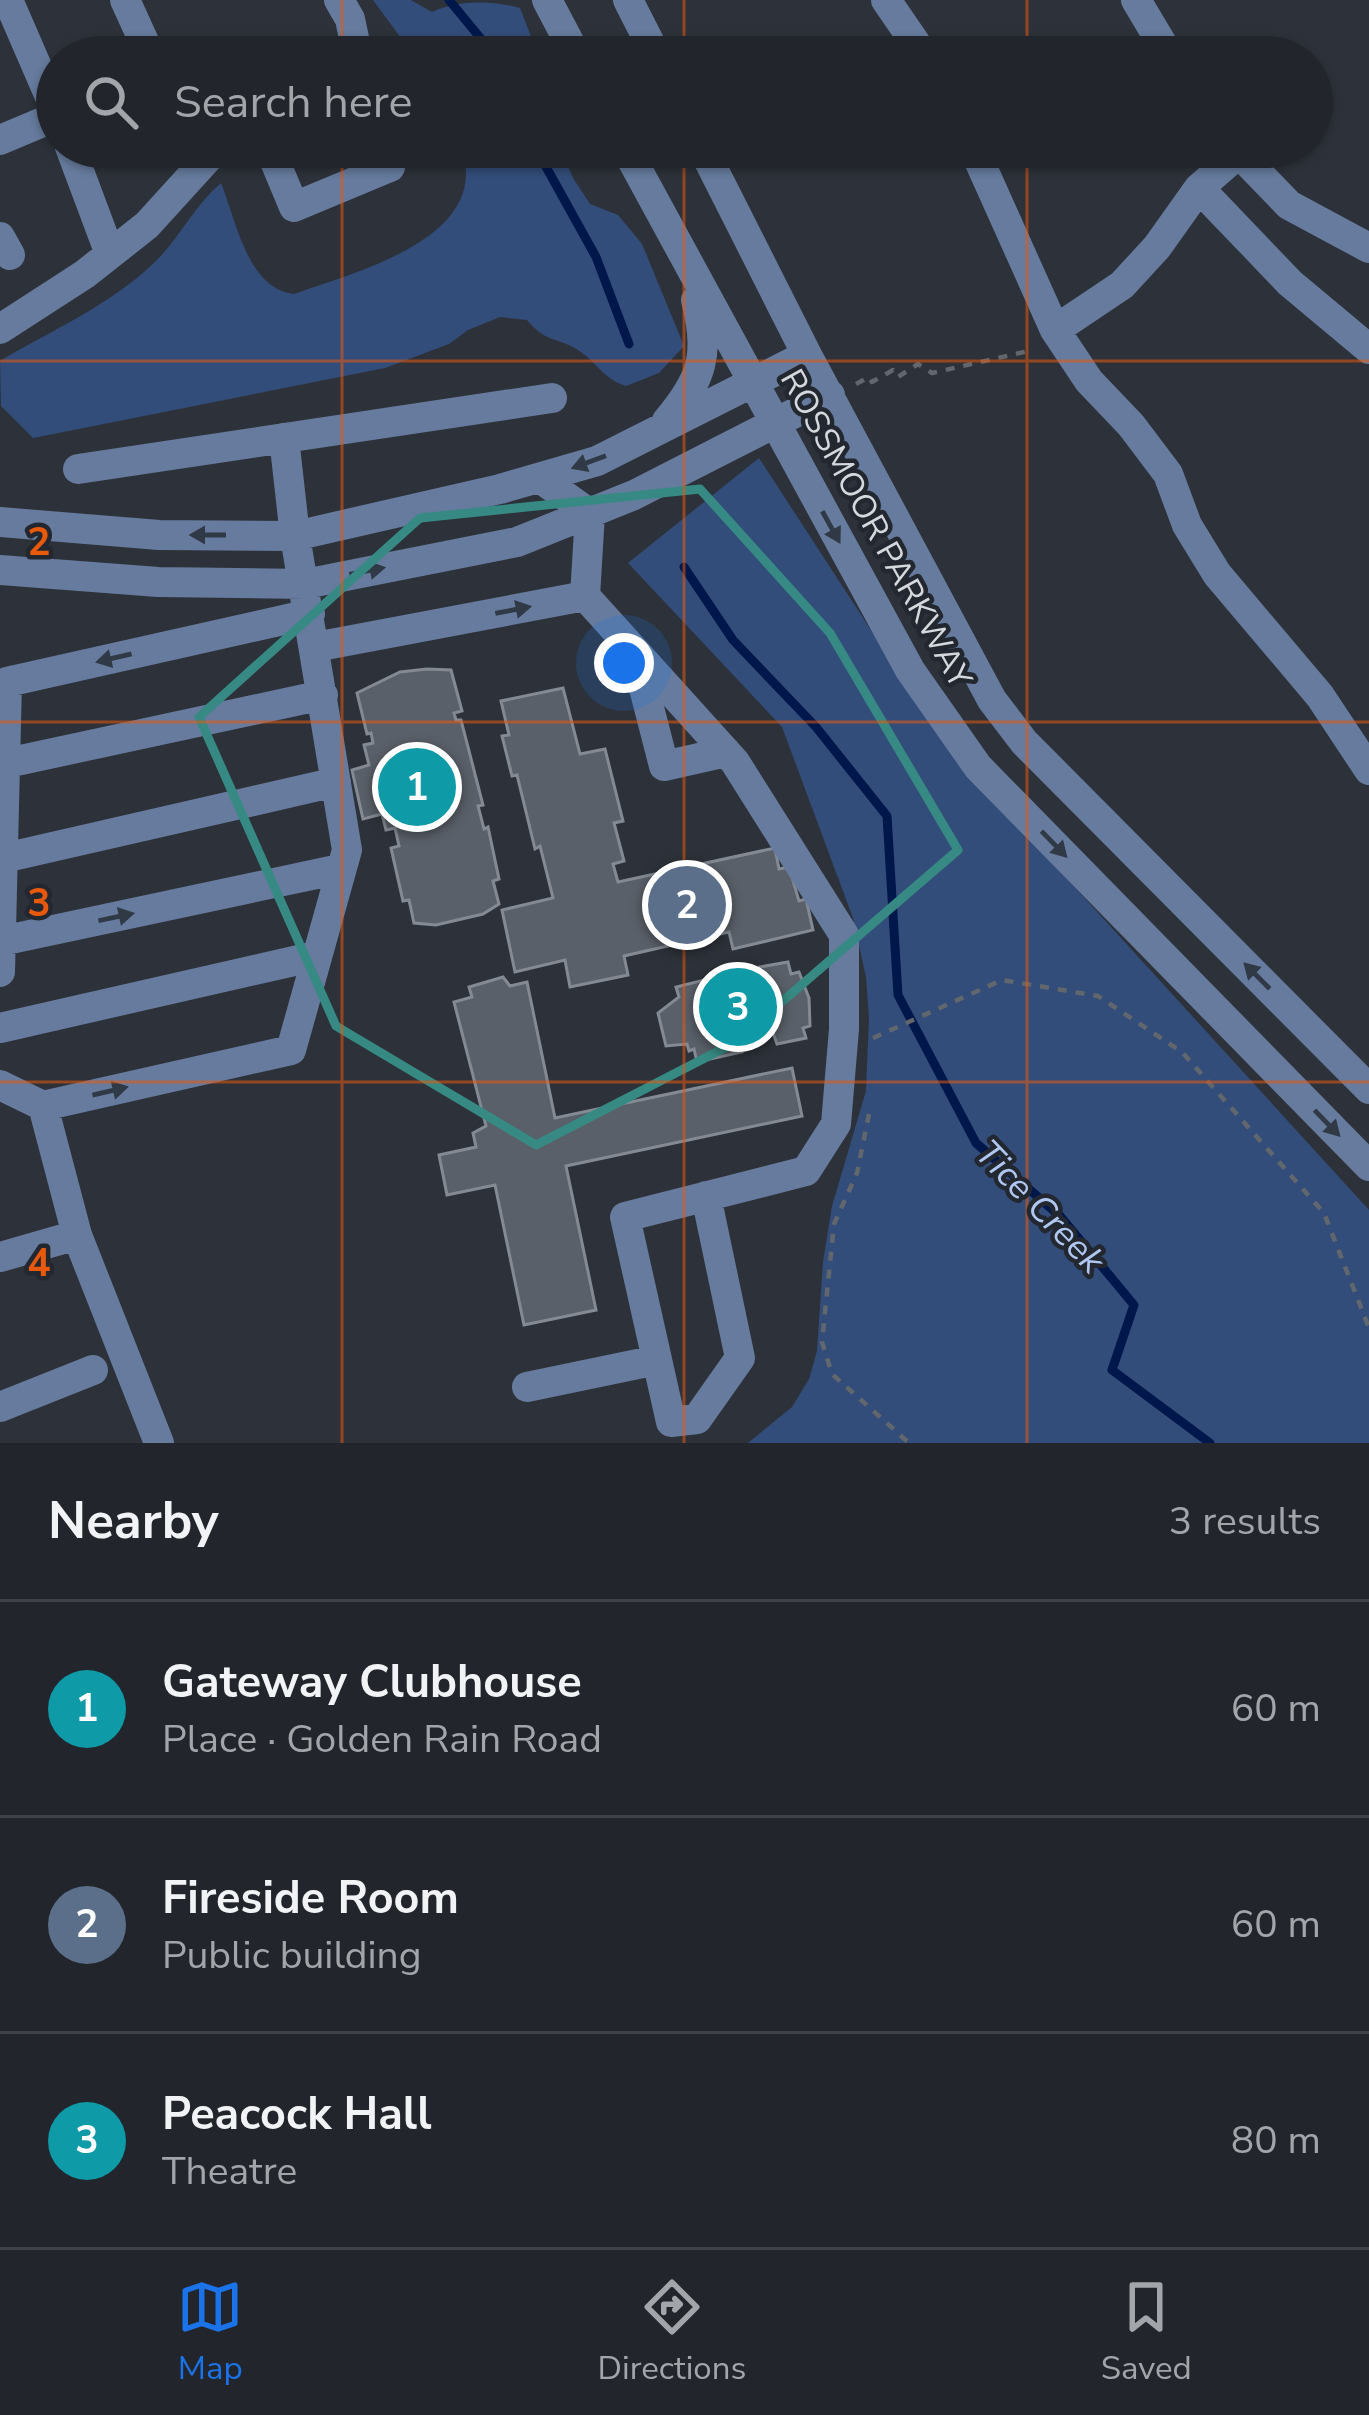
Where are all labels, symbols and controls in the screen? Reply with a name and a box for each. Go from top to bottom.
search box [36,36,1333,168]
icon: search [78,69,144,135]
text: Search here [174,72,413,133]
street label: ROSSMOOR PARKWAY [769,361,983,697]
one-way arrow [571,454,607,472]
one-way arrow [820,510,841,545]
text: 2 [27,516,51,569]
one-way arrow [188,526,226,545]
one-way arrow [349,561,387,580]
one-way arrow [494,600,532,619]
your location [594,633,654,693]
one-way arrow [94,649,132,668]
pin: 1 [378,742,456,832]
one-way arrow [1040,830,1068,858]
pin: 2 [648,860,726,950]
text: 3 [27,877,51,930]
one-way arrow [97,906,135,925]
pin: 3 [699,962,777,1052]
one-way arrow [1243,962,1271,990]
one-way arrow [92,1080,130,1099]
one-way arrow [1313,1109,1341,1137]
water label: Tice Creek [964,1130,1117,1285]
text: 4 [27,1237,51,1290]
text: Nearby [48,1486,219,1556]
text: 3 results [1169,1495,1321,1548]
text: Gateway Clubhouse [162,1652,582,1713]
text: 1 [75,1682,99,1735]
text: 60 m [1231,1682,1321,1735]
text: Place · Golden Rain Road [162,1713,602,1766]
text: Fireside Room [162,1868,459,1929]
text: 2 [75,1898,99,1951]
text: 60 m [1231,1898,1321,1951]
text: Public building [162,1929,422,1982]
text: Peacock Hall [162,2084,432,2145]
text: 3 [75,2114,99,2167]
text: 80 m [1231,2114,1321,2167]
text: Theatre [162,2145,297,2198]
tab: Map [177,2274,243,2391]
tab: Directions [598,2274,746,2391]
tab: Saved [1101,2274,1192,2391]

